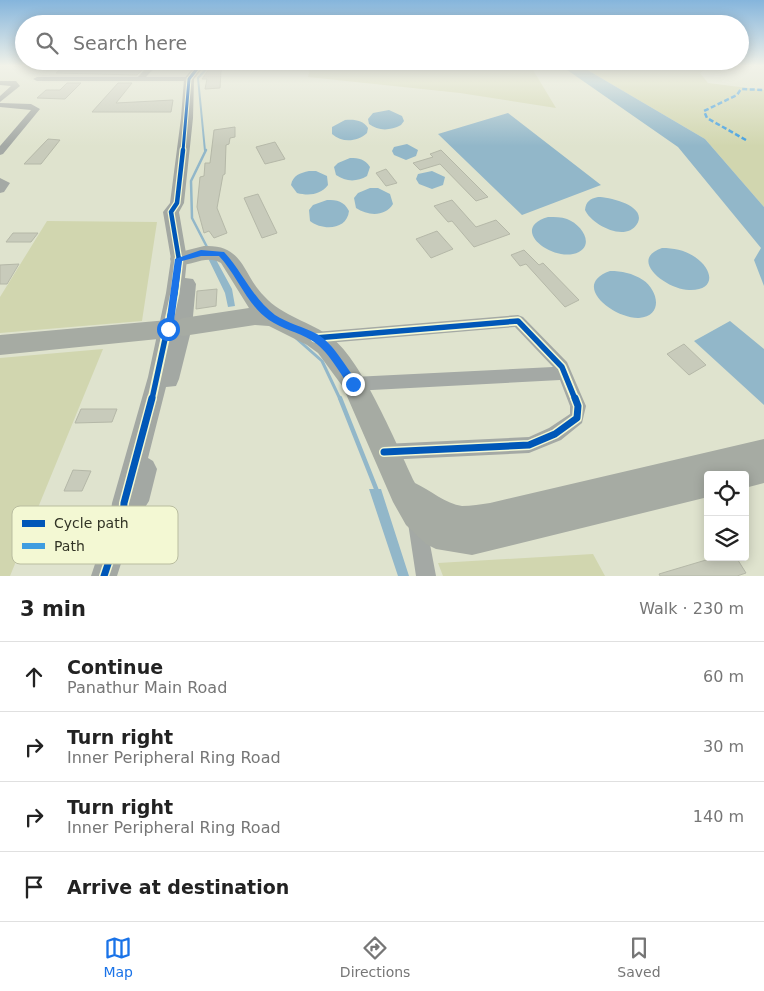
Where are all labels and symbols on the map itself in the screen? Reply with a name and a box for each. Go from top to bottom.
route start [157,318,180,341]
route end [342,373,365,396]
legend [12,506,178,564]
text: Cycle path [54,515,129,531]
text: Path [54,538,85,554]

